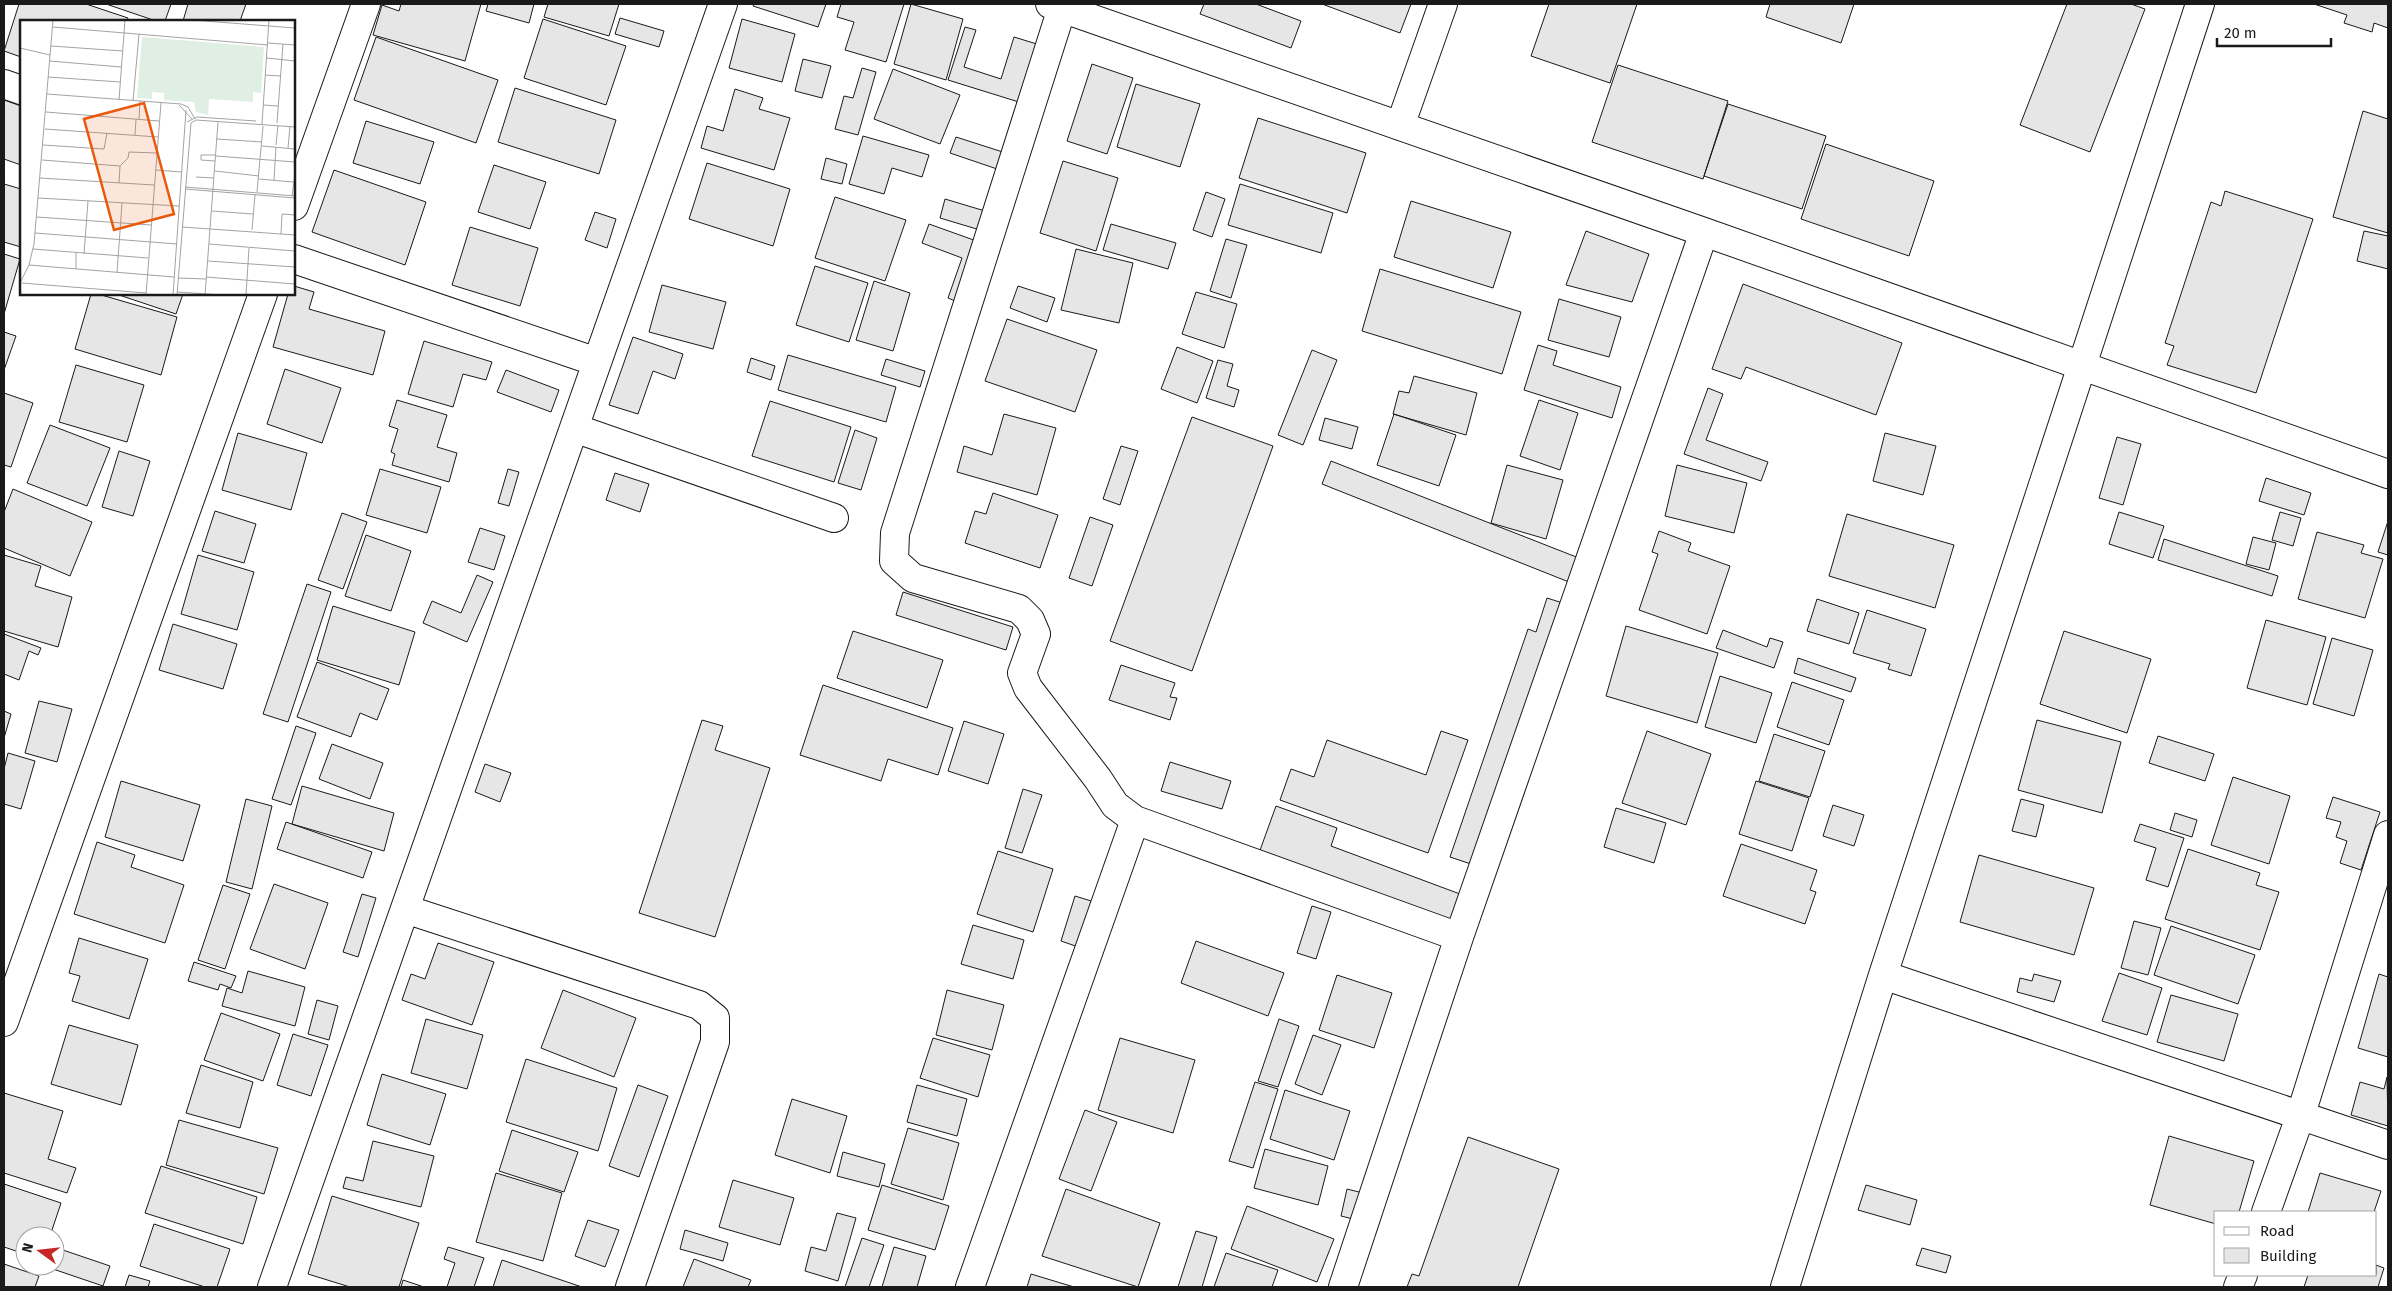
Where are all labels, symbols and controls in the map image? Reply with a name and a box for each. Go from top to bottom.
scale bar [2217,15,2331,47]
inset map [20,20,295,295]
text: 20 m [2224,24,2257,42]
legend [2214,1211,2377,1276]
text: Road [2260,1222,2295,1240]
north arrow [15,1226,65,1276]
text: N [19,1241,37,1254]
text: Building [2260,1247,2316,1265]

